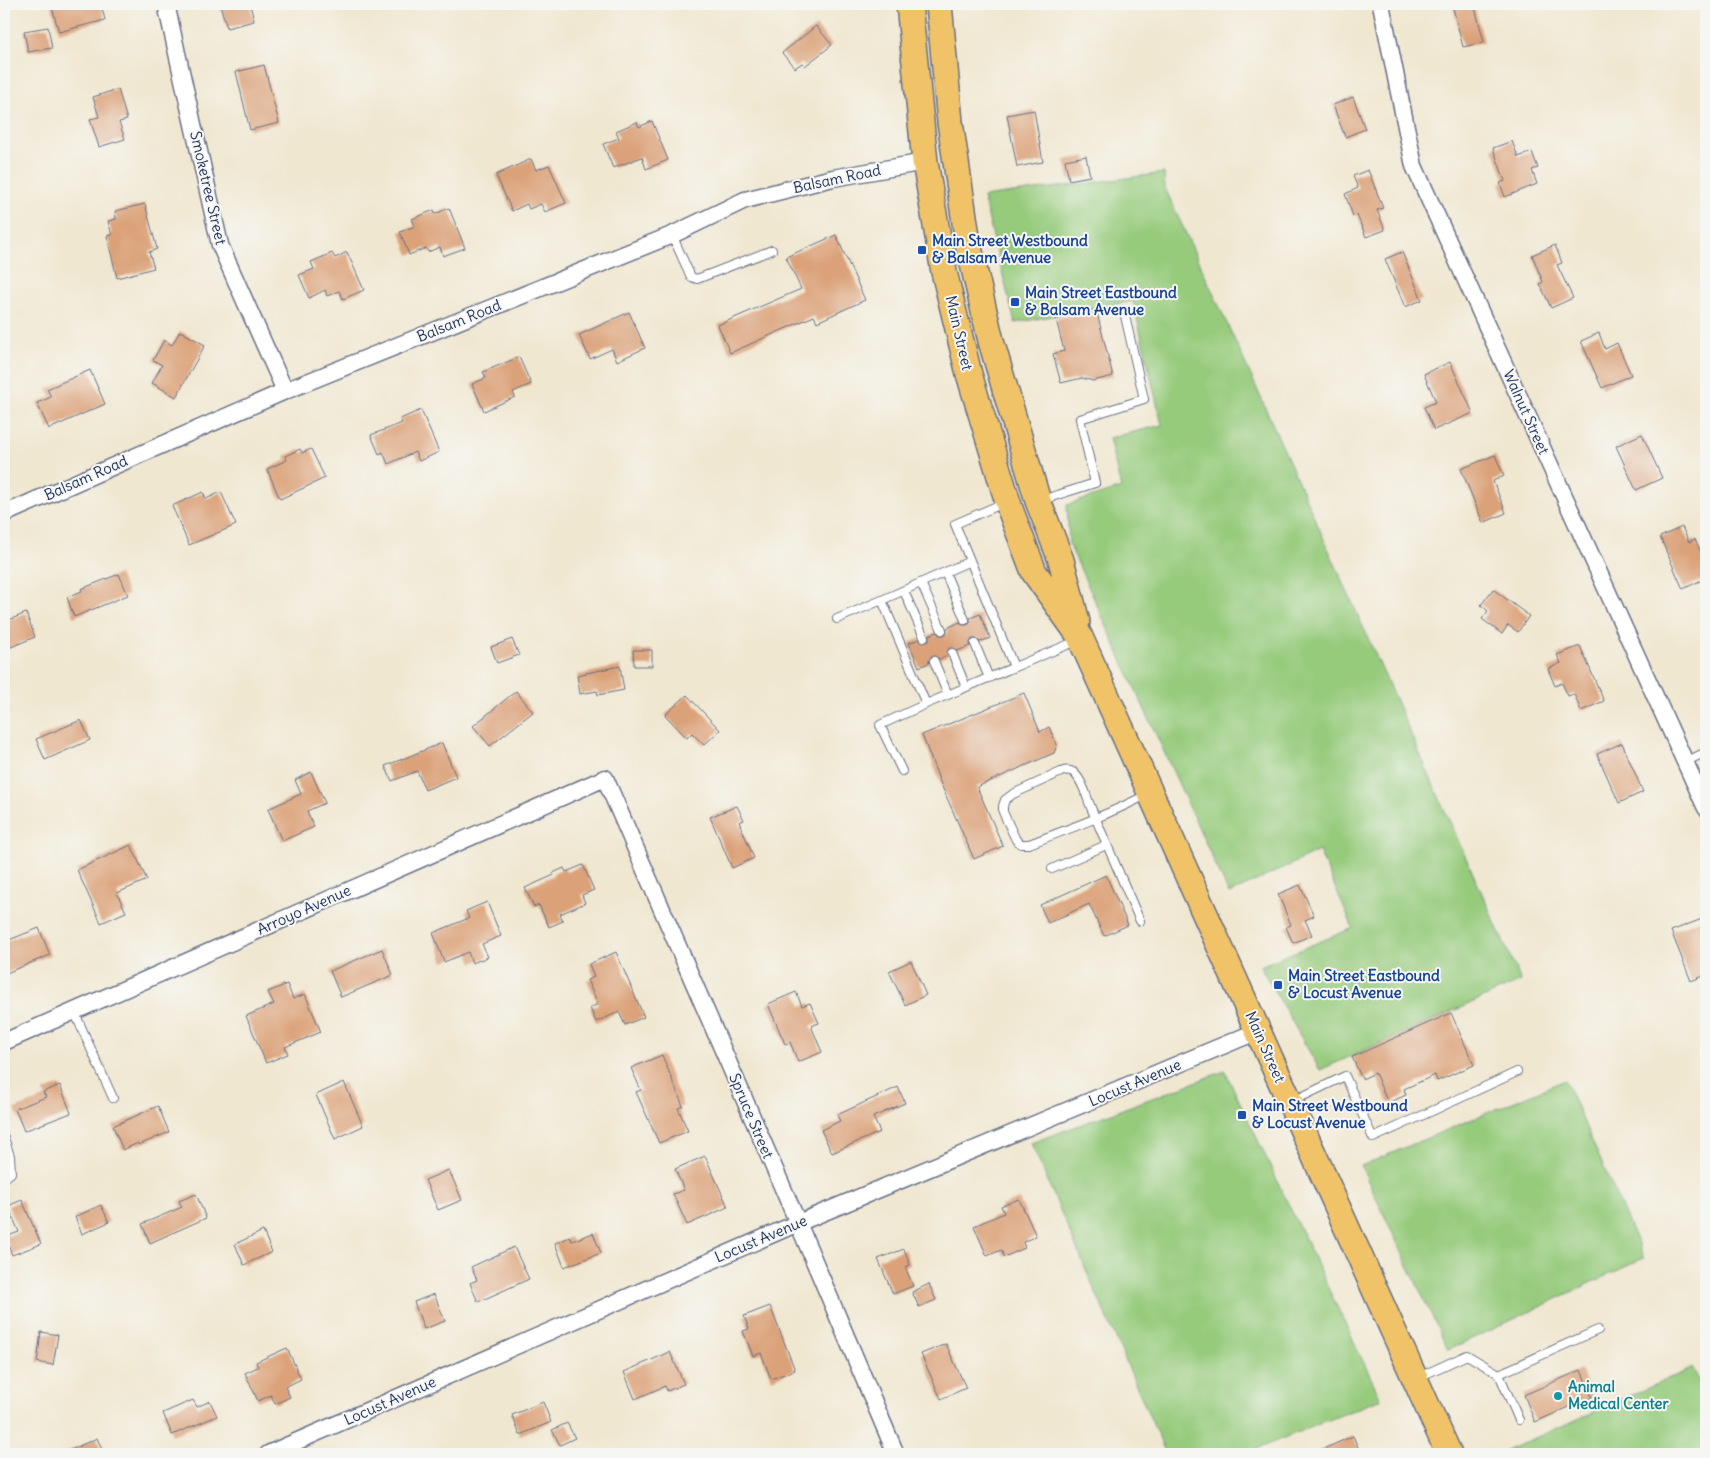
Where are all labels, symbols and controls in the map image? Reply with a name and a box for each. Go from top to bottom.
street label: Smoketree Street [186,129,231,247]
street label: Balsam Road [791,160,883,197]
place label: Main Street Westbound & Balsam Avenue [932,231,1088,267]
marker: Main Street Westbound & Balsam Avenue [916,244,928,256]
place label: Main Street Eastbound & Balsam Avenue [1025,283,1177,319]
street label: Main Street [942,294,977,372]
street label: Balsam Road [414,295,504,346]
marker: Main Street Eastbound & Balsam Avenue [1009,296,1021,308]
street label: Walnut Street [1499,366,1554,457]
street label: Balsam Road [41,451,130,504]
street label: Arroyo Avenue [254,880,354,939]
place label: Main Street Eastbound & Locust Avenue [1288,966,1440,1002]
marker: Main Street Eastbound & Locust Avenue [1272,979,1284,991]
street label: Main Street [1241,1008,1290,1086]
street label: Locust Avenue [1086,1055,1184,1111]
street label: Spruce Street [725,1070,778,1161]
place label: Main Street Westbound & Locust Avenue [1252,1096,1408,1132]
marker: Main Street Westbound & Locust Avenue [1236,1109,1248,1121]
street label: Locust Avenue [712,1211,810,1267]
street label: Locust Avenue [341,1372,439,1429]
place label: Animal Medical Center [1568,1377,1669,1413]
marker: Animal Medical Center [1552,1390,1564,1402]

